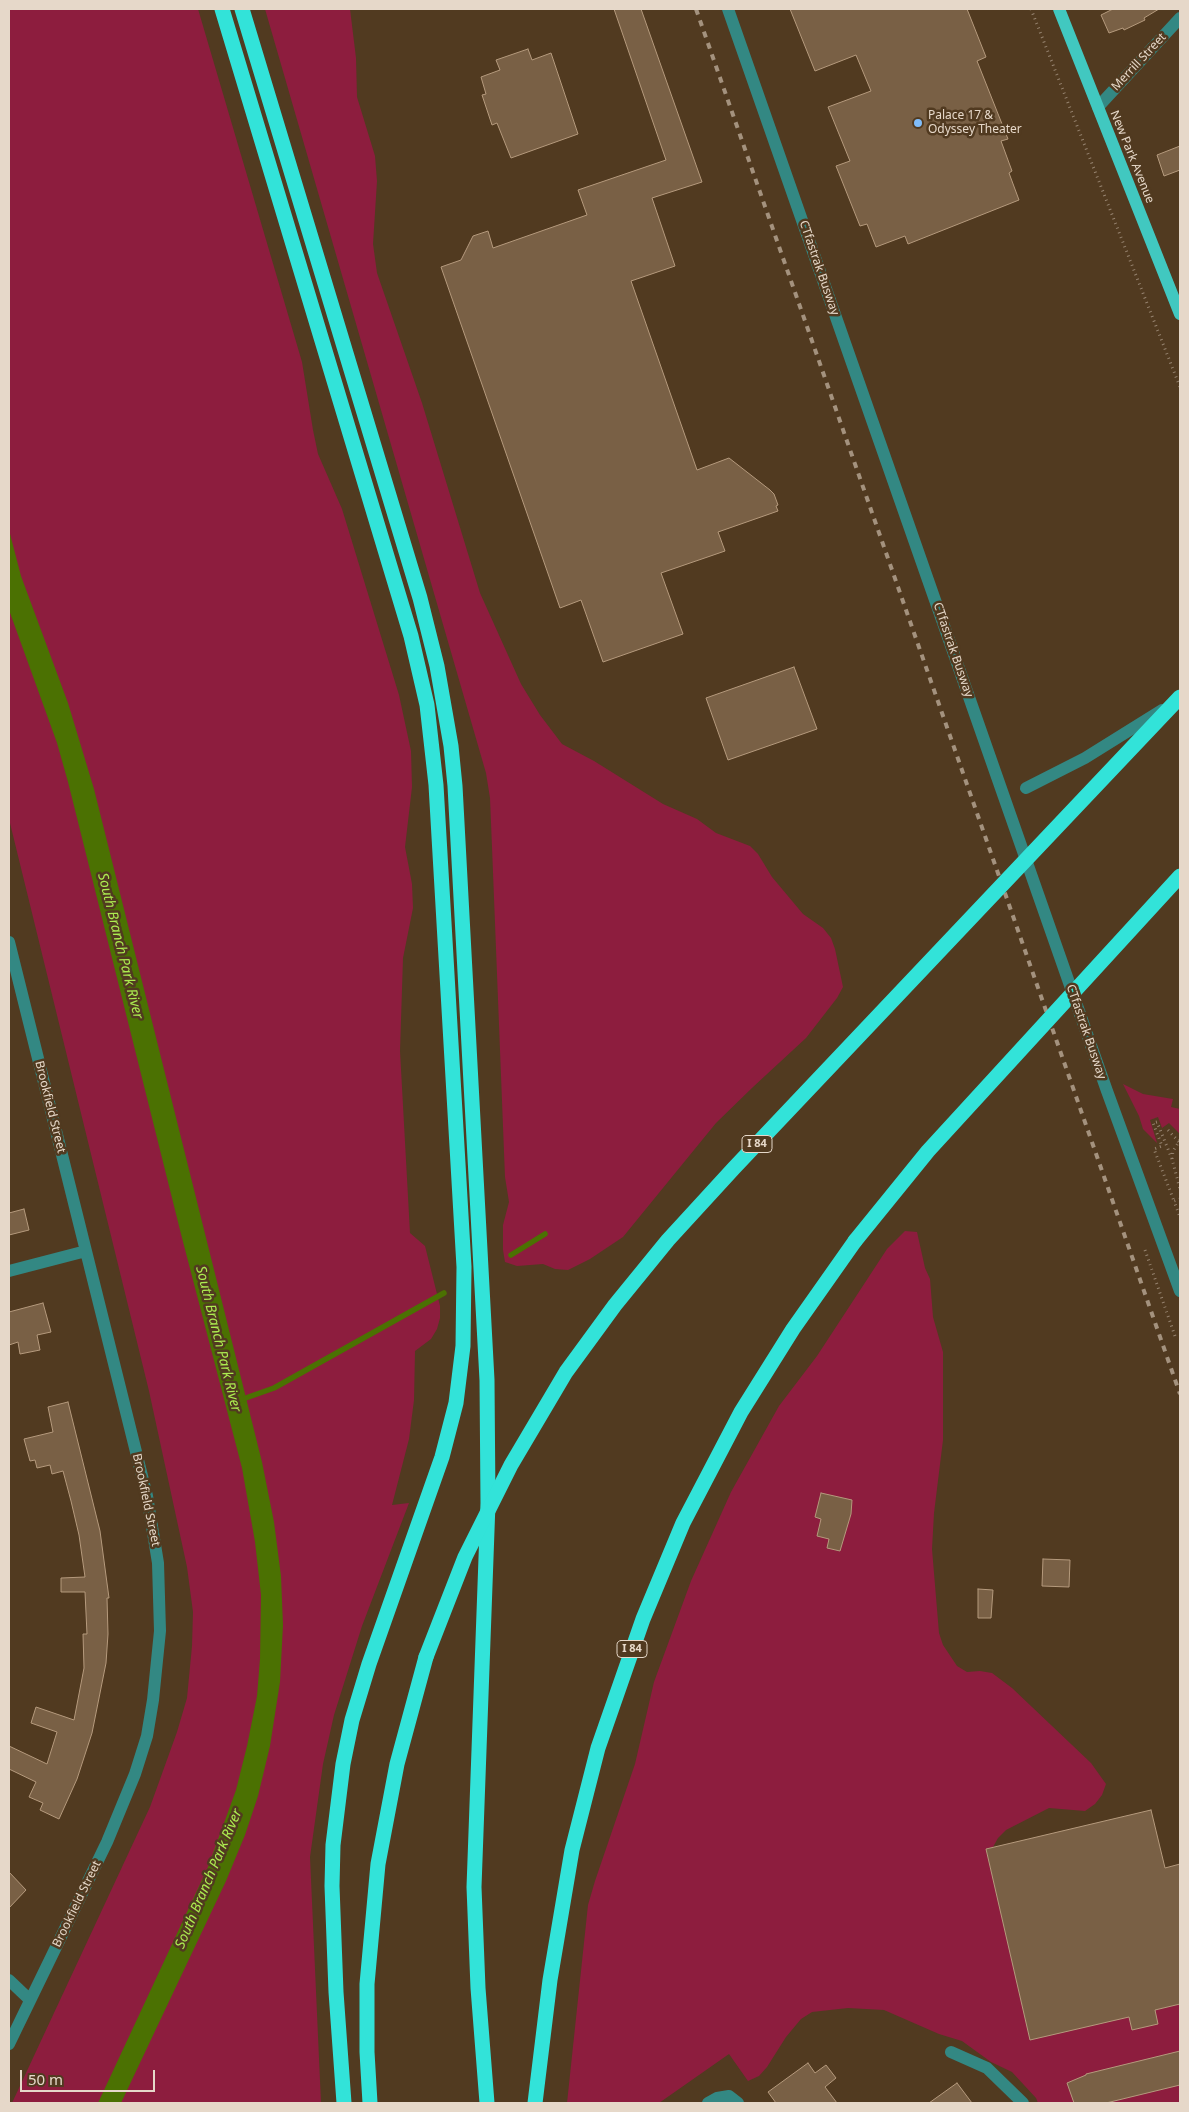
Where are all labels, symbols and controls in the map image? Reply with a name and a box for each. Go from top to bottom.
street label: Merrill Street [1109,30,1169,94]
street label: New Park Avenue [1107,108,1157,206]
place label: Palace 17 & Odyssey Theater [928,109,1022,137]
marker: Palace 17 & Odyssey Theater [912,117,924,129]
street label: CTfastrak Busway [796,219,842,317]
street label: CTfastrak Busway [930,601,976,699]
water label: South Branch Park River [94,871,146,1021]
street label: CTfastrak Busway [1063,983,1109,1081]
street label: Brookfield Street [32,1059,68,1155]
road number: I 84 [742,1136,772,1152]
water label: South Branch Park River [192,1264,244,1414]
street label: Brookfield Street [129,1452,163,1548]
road number: I 84 [617,1640,647,1658]
water label: South Branch Park River [172,1807,246,1951]
street label: Brookfield Street [50,1858,104,1950]
scale bar [22,2060,158,2092]
text: 50 m [28,2069,63,2089]

